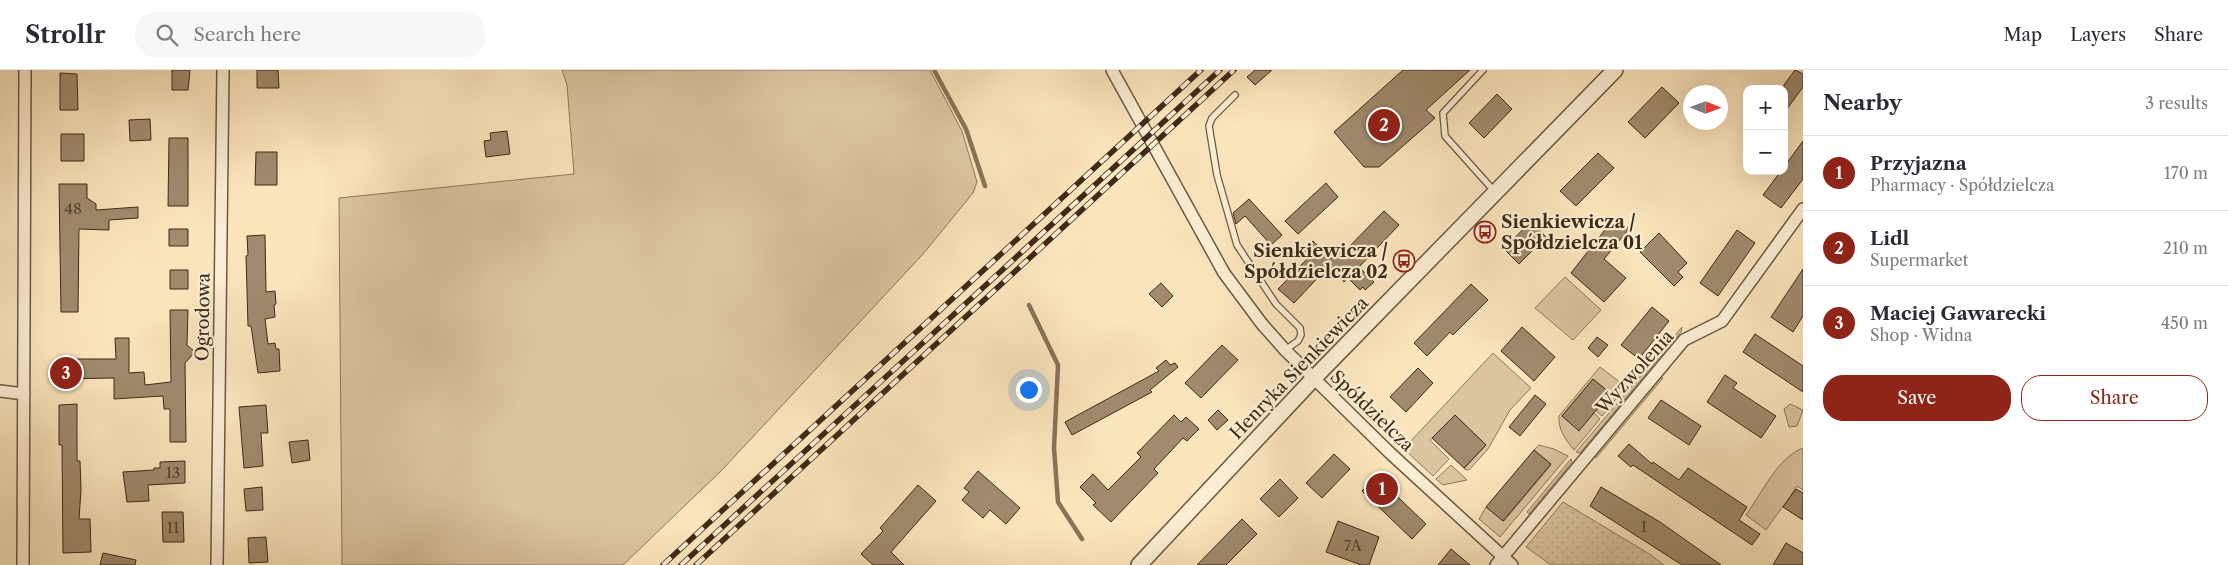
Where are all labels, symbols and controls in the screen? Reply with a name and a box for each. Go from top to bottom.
search box [135,12,485,57]
text: Strollr [25,20,105,49]
icon: search [153,21,181,49]
text: Search here [193,23,301,46]
text: Map [2004,24,2042,46]
text: Layers [2070,24,2126,46]
text: Share [2154,24,2203,46]
north arrow [1683,85,1728,130]
map controls [1743,85,1788,175]
button: + [1743,85,1788,130]
text: Nearby [1823,90,1902,115]
text: 3 results [2145,93,2208,113]
pin: 2 [1368,106,1400,144]
button: − [1743,130,1788,175]
text: Przyjazna [1870,152,1967,175]
text: 1 [1835,163,1843,183]
text: 170 m [2164,163,2208,183]
text: Pharmacy · Spółdzielcza [1870,175,2054,195]
house number: 48 [64,199,82,218]
place label: Sienkiewicza / Spółdzielcza 01 [1501,211,1642,254]
bus stop icon: Sienkiewicza / Spółdzielcza 01 [1473,220,1497,244]
text: Lidl [1870,227,1909,250]
text: 2 [1834,238,1844,258]
text: 210 m [2163,238,2208,258]
place label: Sienkiewicza / Spółdzielcza 02 [1244,240,1388,283]
bus stop icon: Sienkiewicza / Spółdzielcza 02 [1392,249,1416,273]
text: Supermarket [1870,250,1968,270]
street label: Ogrodowa [191,272,215,361]
street label: Henryka Sienkiewicza [1225,292,1373,444]
text: Maciej Gawarecki [1870,302,2046,325]
text: 3 [1834,313,1844,333]
text: 450 m [2161,313,2208,333]
street label: Wyzwolenia [1591,325,1679,419]
text: Shop · Widna [1870,325,1972,345]
pin: 3 [50,354,82,392]
street label: Spółdzielcza [1326,366,1419,457]
button: Save [1823,375,2011,421]
button: Share [2021,375,2208,421]
your location [1016,377,1042,403]
house number: 13 [166,463,180,482]
pin: 1 [1366,470,1398,508]
house number: 1 [1641,517,1648,536]
house number: 11 [167,518,180,537]
house number: 7A [1344,536,1363,555]

